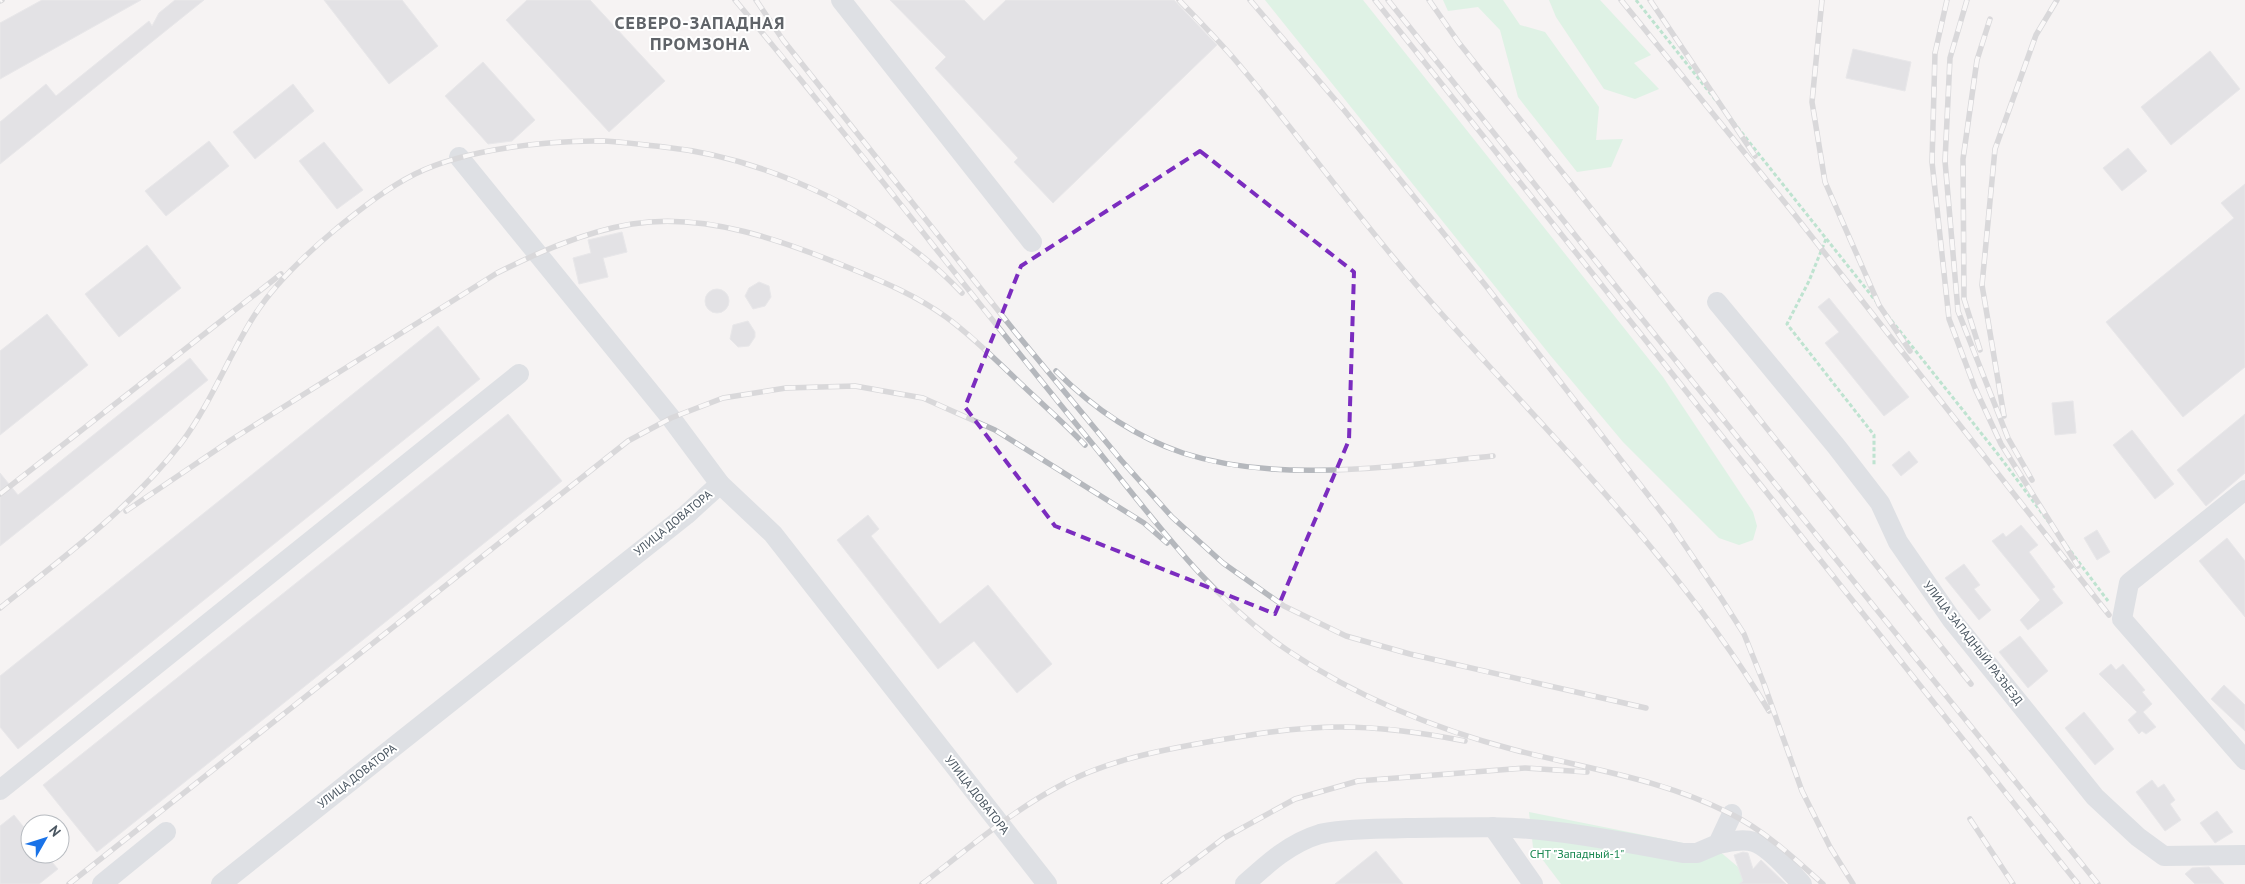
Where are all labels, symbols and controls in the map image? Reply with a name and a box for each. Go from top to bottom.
district label: СЕВЕРО-ЗАПАДНАЯ ПРОМЗОНА [615,11,785,55]
street label: УЛИЦА ДОВАТОРА [631,487,715,559]
street label: УЛИЦА ЗАПАДНЫЙ РАЗЪЕЗД [1920,578,2026,708]
street label: УЛИЦА ДОВАТОРА [314,740,399,811]
street label: УЛИЦА ДОВАТОРА [942,752,1013,837]
north arrow [20,814,70,864]
text: N [45,822,65,840]
park label: СНТ "Западный-1" [1530,846,1624,861]

